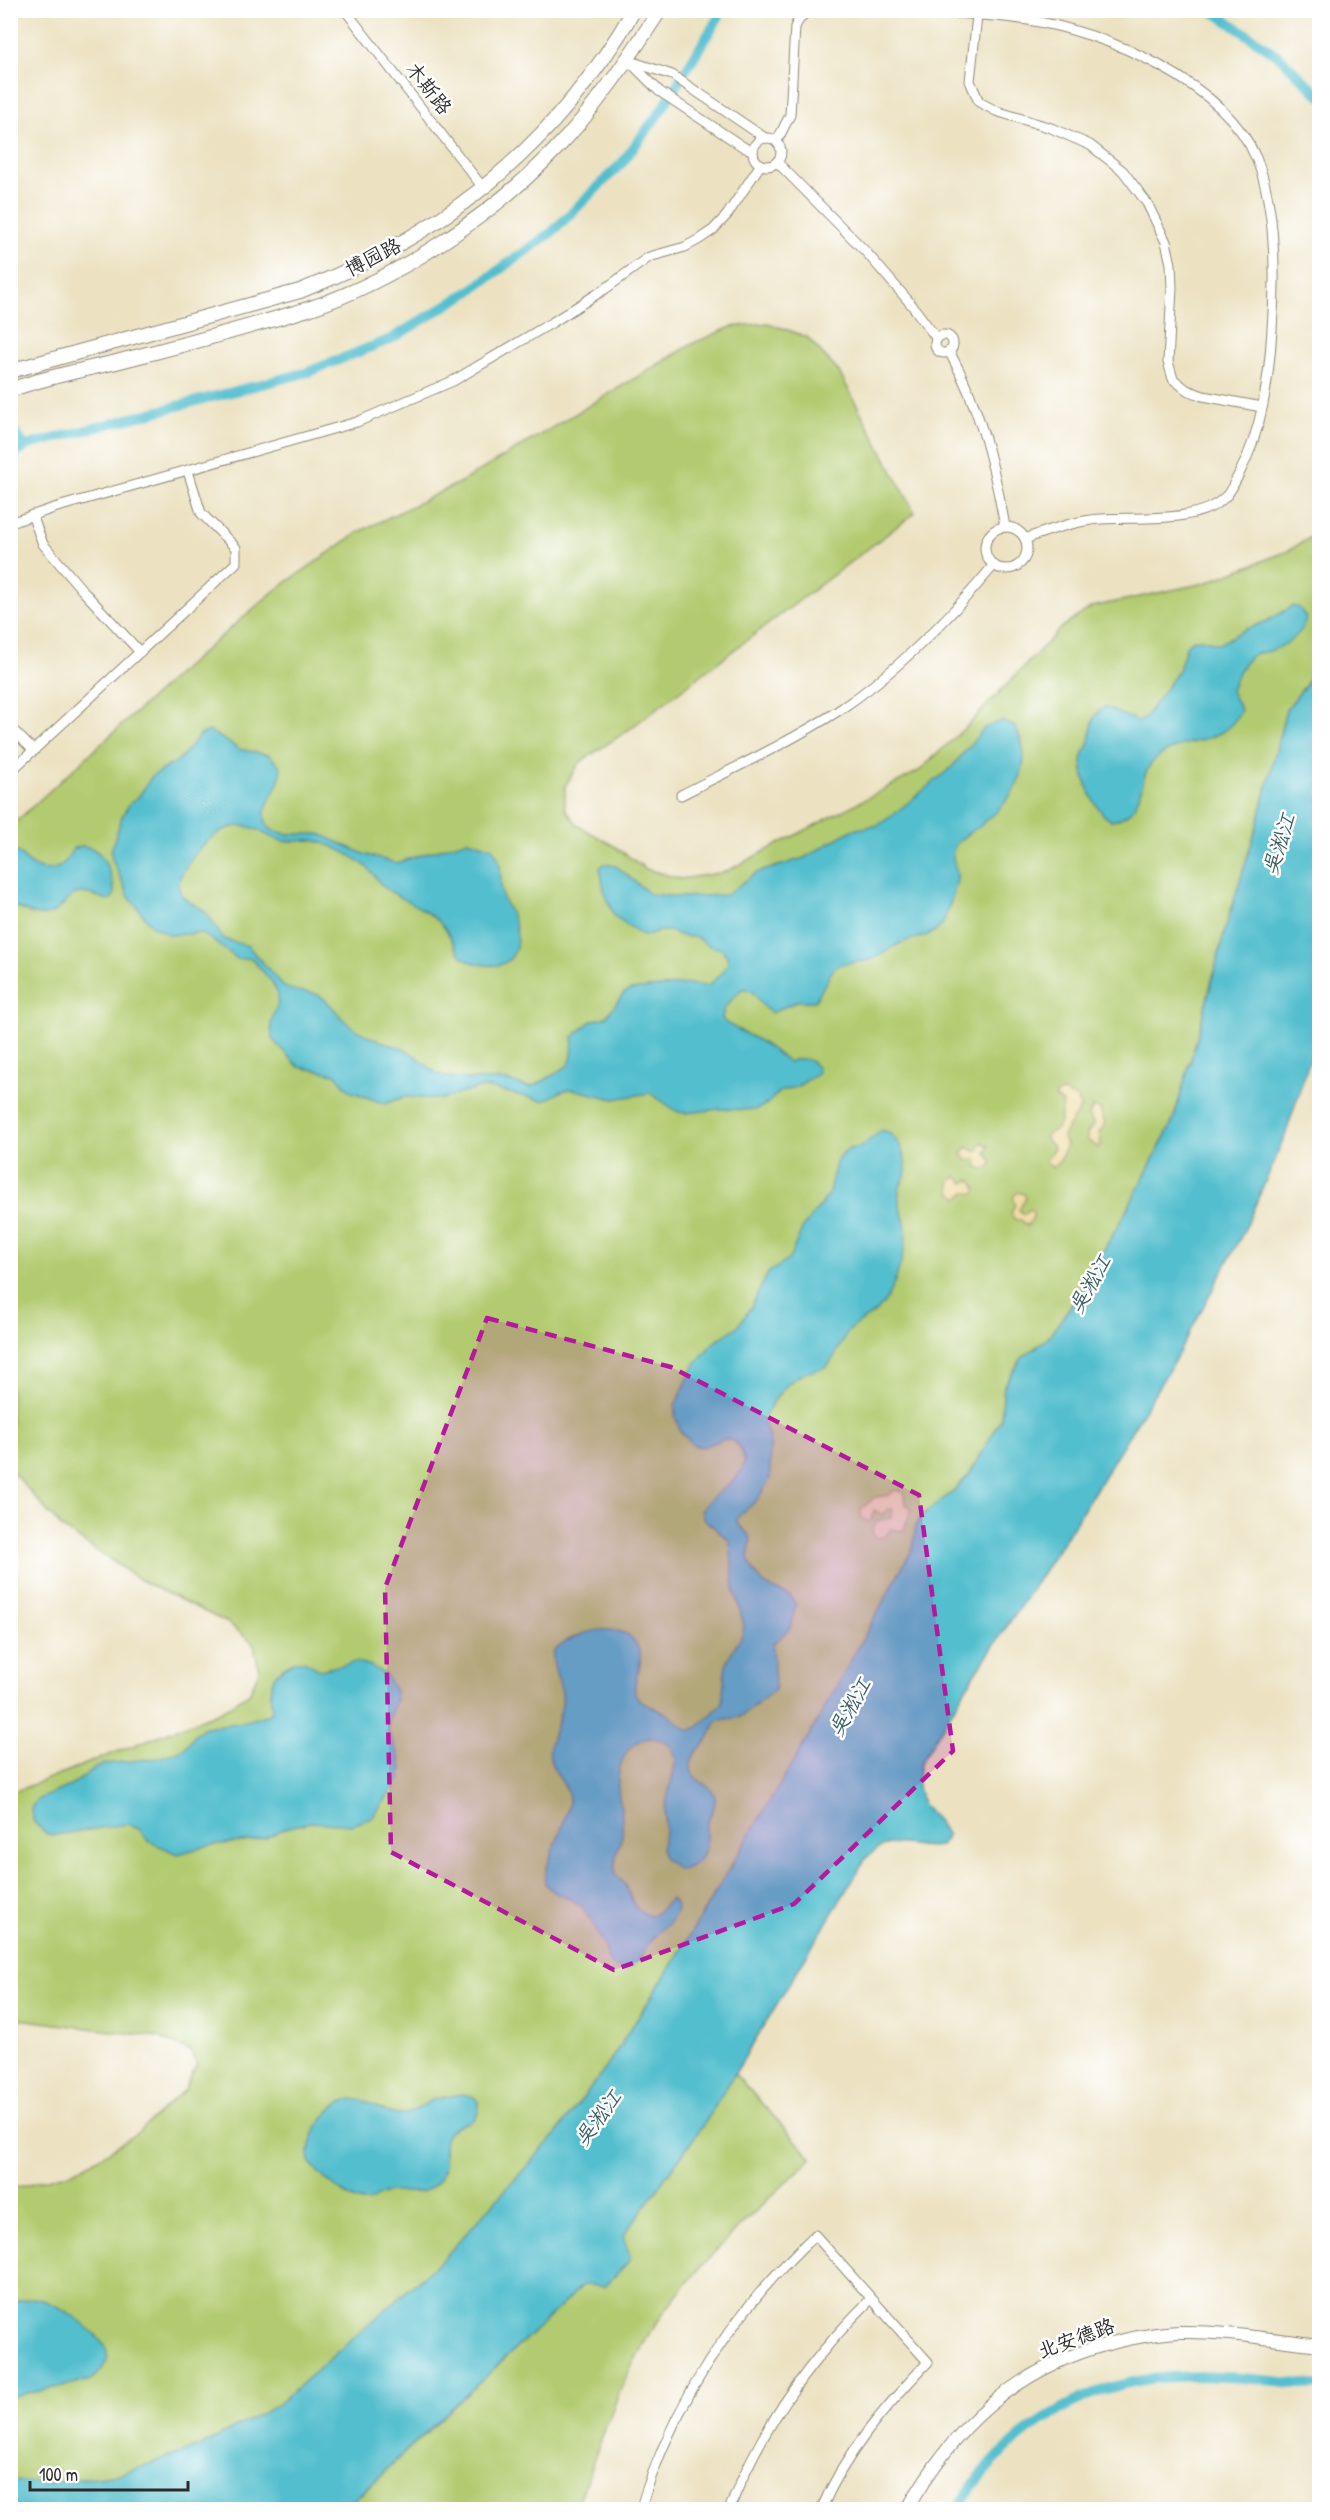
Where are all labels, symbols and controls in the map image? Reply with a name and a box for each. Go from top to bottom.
street label: 木斯路 [400,56,459,120]
street label: 博园路 [340,230,407,282]
water label: 吴淞江 [1255,808,1302,878]
water label: 吴淞江 [1061,1248,1118,1318]
water label: 吴淞江 [821,1671,878,1741]
water label: 吴淞江 [567,2083,629,2152]
street label: 北安德路 [1034,2311,1119,2364]
scale bar [30,2454,188,2492]
text: 100 m [39,2462,78,2487]

